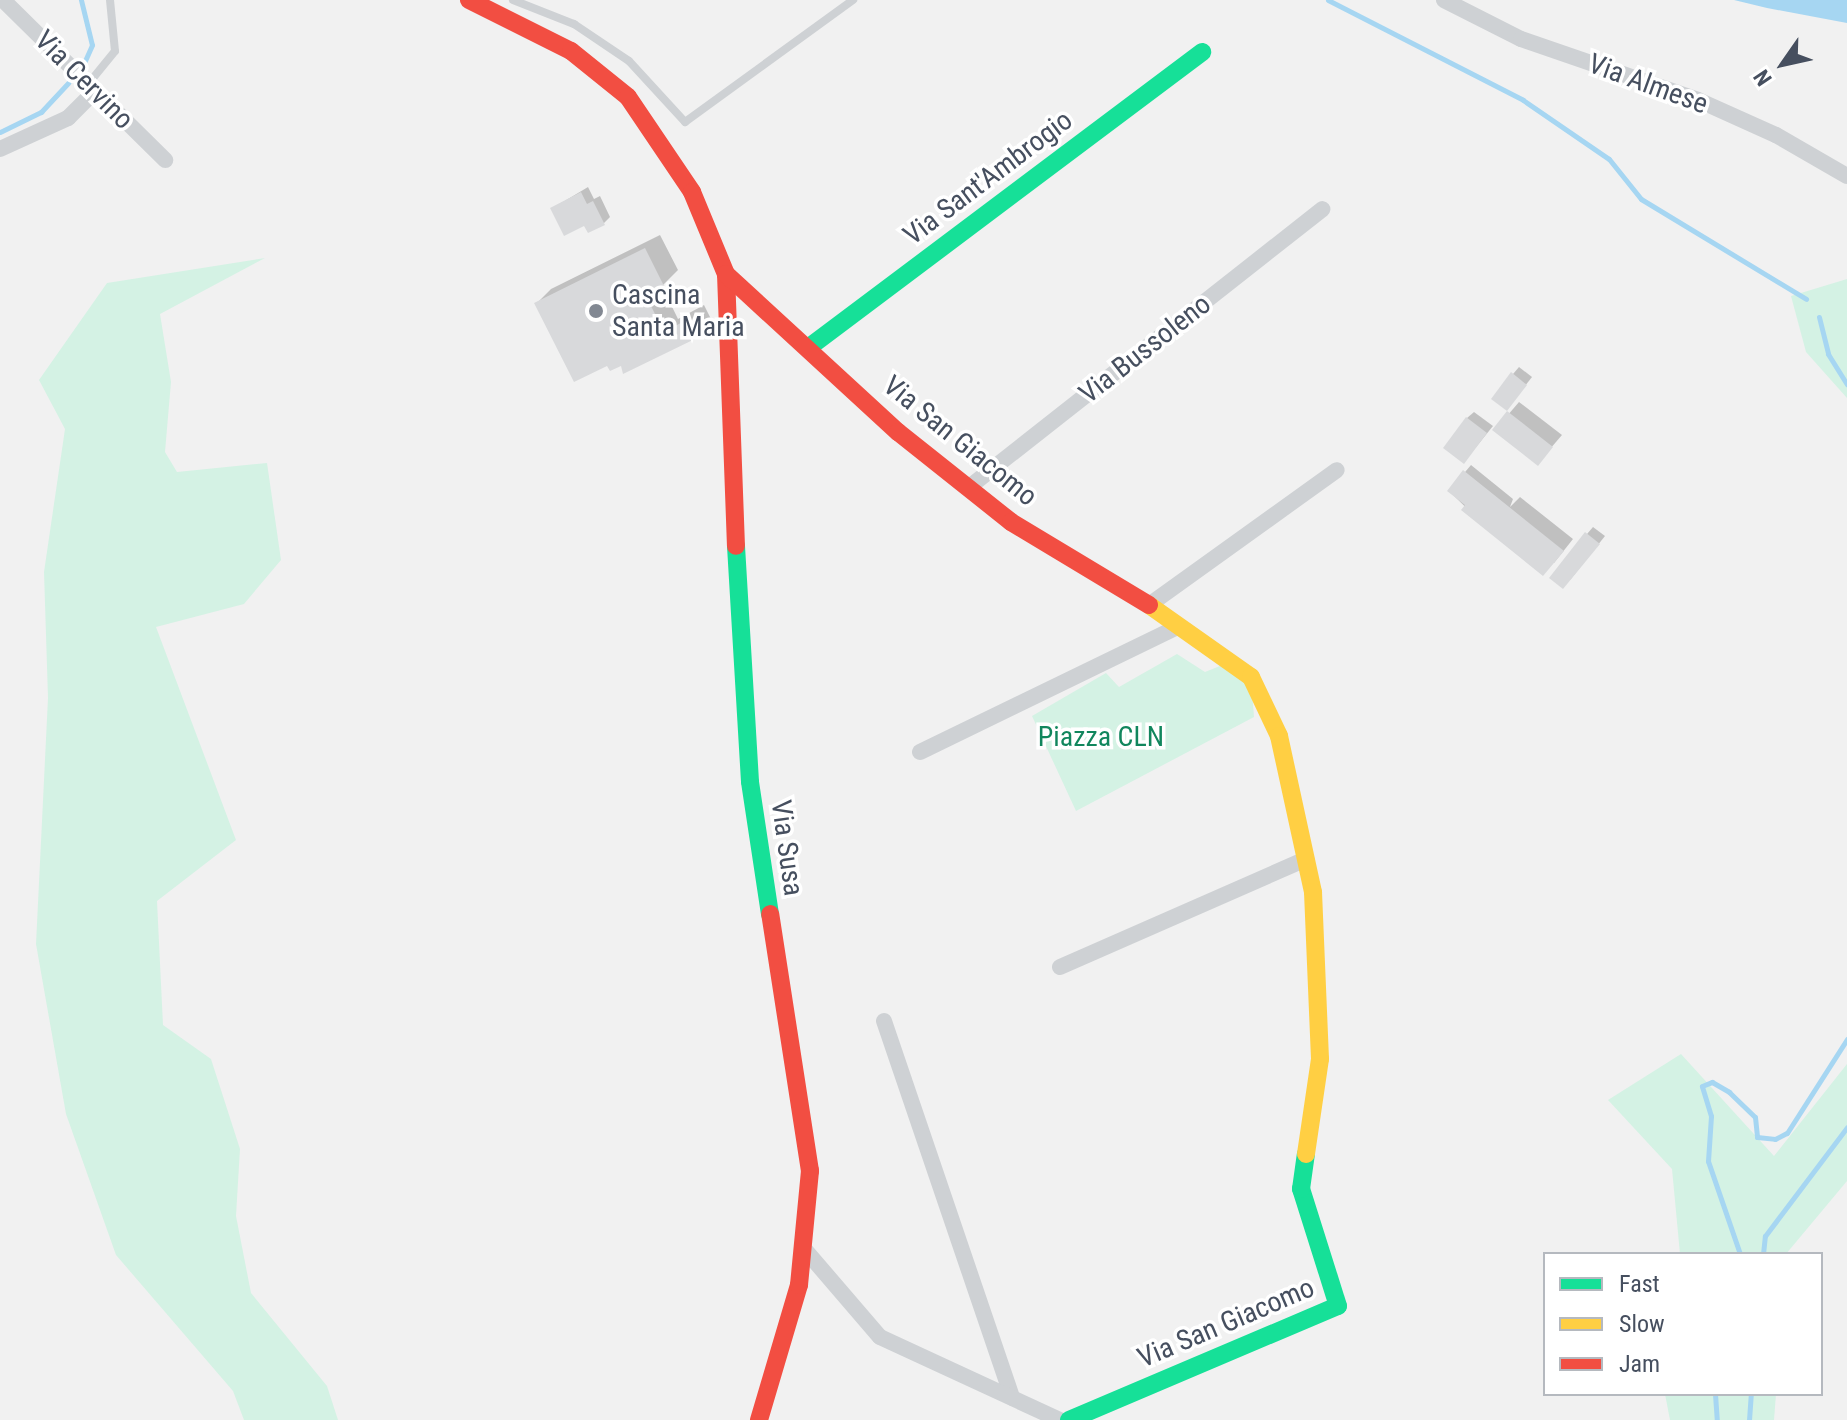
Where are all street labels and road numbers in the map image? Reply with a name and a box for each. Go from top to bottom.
street label: Via Cervino [28,24,140,136]
street label: Via Almese [1584,47,1712,121]
street label: Via Sant'Ambrogio [897,104,1079,252]
street label: Via Bussoleno [1073,287,1217,411]
street label: Via San Giacomo [876,369,1044,513]
street label: Via Susa [764,798,810,898]
street label: Via San Giacomo [1133,1271,1319,1375]

